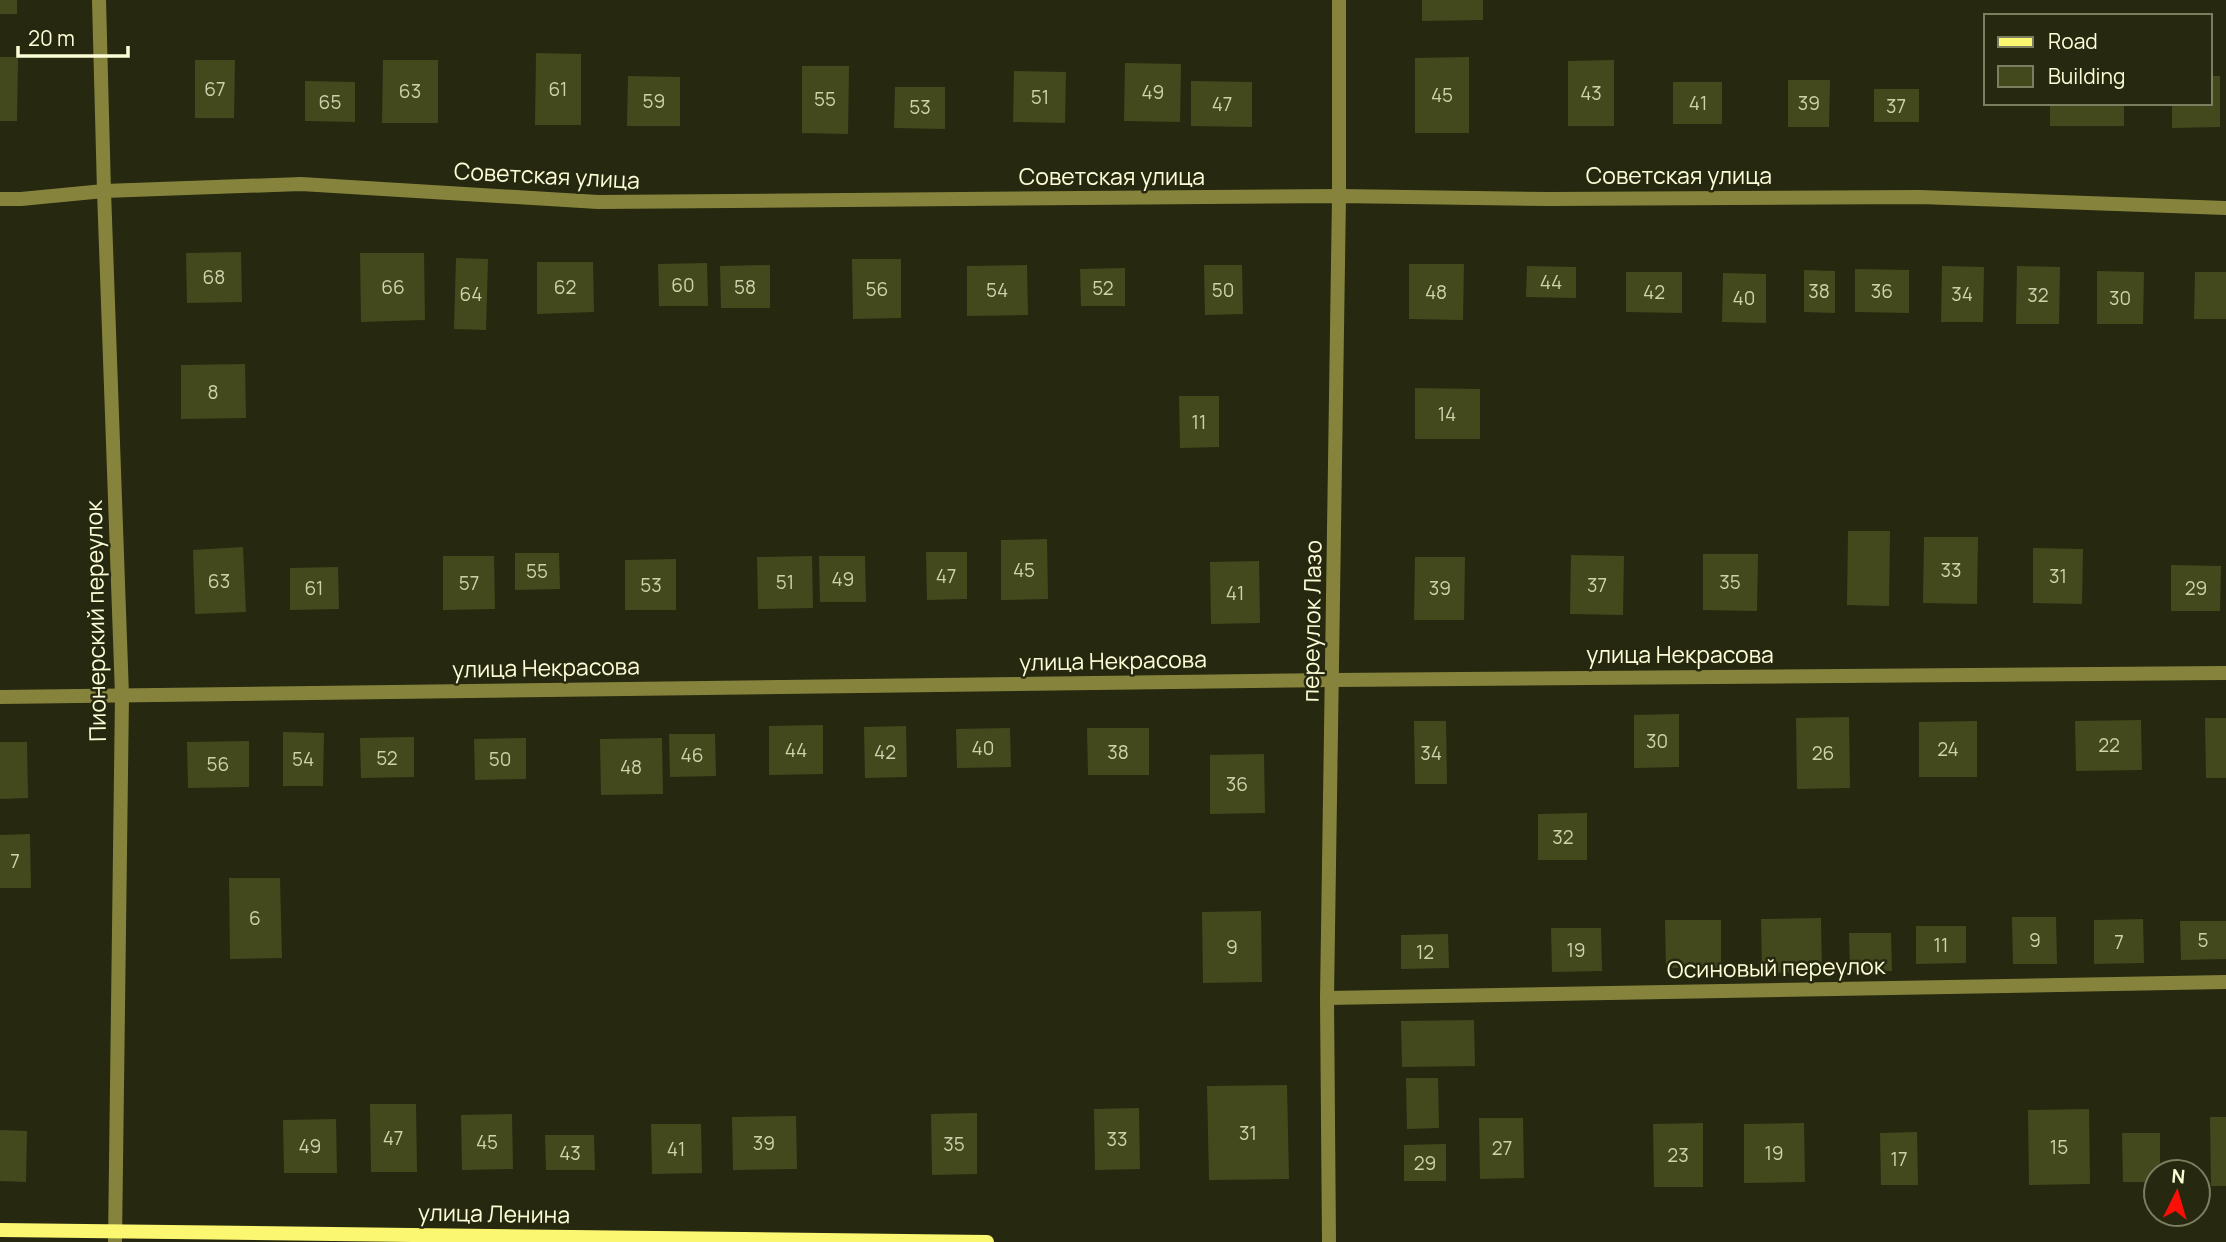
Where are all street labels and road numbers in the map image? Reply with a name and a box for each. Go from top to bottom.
street label: Советская улица [453,154,641,196]
street label: Советская улица [1586,159,1772,191]
street label: Советская улица [1019,160,1205,192]
street label: Пионерский переулок [77,499,113,742]
street label: переулок Лазо [1294,540,1328,702]
street label: улица Некрасова [1586,638,1774,670]
street label: улица Некрасова [1019,642,1207,678]
street label: улица Некрасова [452,649,640,685]
street label: Осиновый переулок [1667,949,1886,985]
street label: улица Ленина [418,1196,570,1230]

